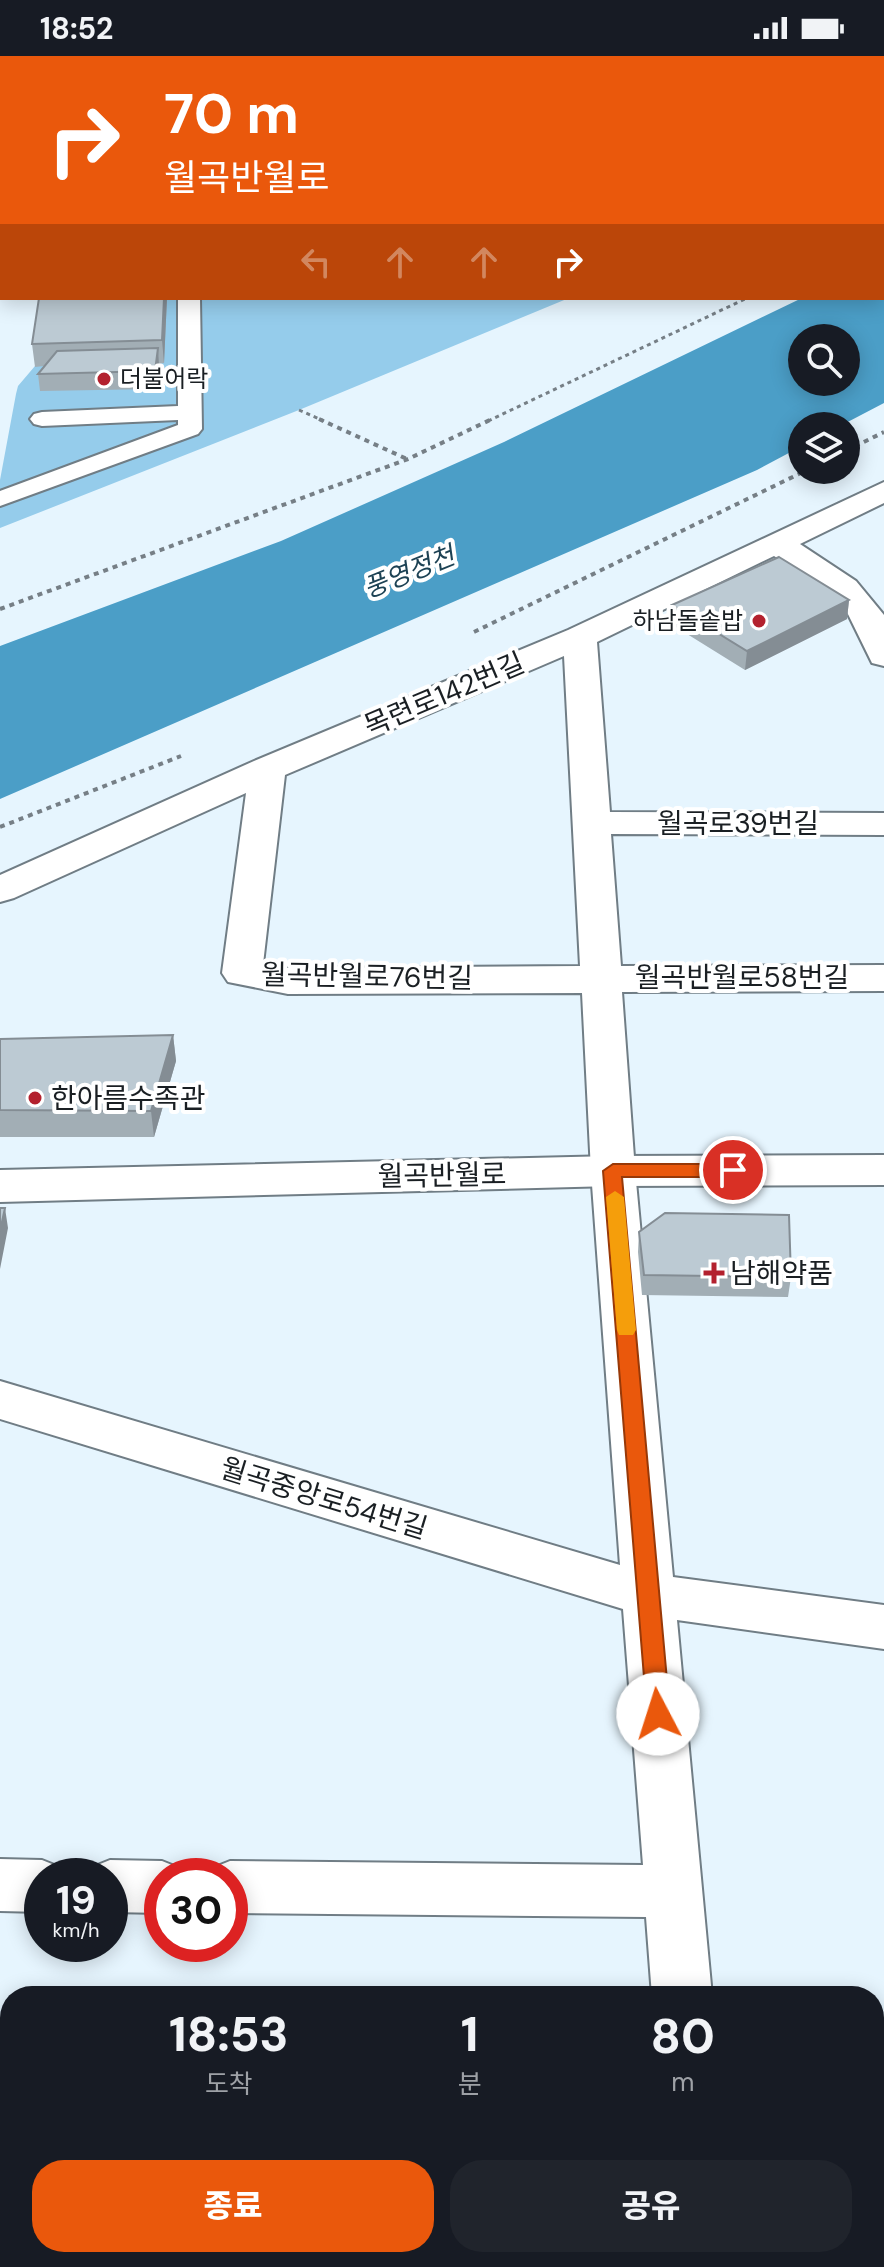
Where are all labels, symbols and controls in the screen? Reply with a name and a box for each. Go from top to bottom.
text: 18:52 [40,9,113,48]
text: 70 m [164,77,299,150]
icon: right [32,88,136,192]
text: 월곡반월로 [164,154,330,201]
icon: left [294,240,338,284]
icon: ahead [378,240,422,284]
icon: ahead [462,240,506,284]
icon: right [546,240,590,284]
map controls [788,324,860,484]
button: search [788,324,860,396]
place label: 더불어락 [120,363,208,394]
marker: 더불어락 [95,370,113,388]
button: layers [788,412,860,484]
water label: 풍영정천 [358,537,463,606]
place label: 하남돌솥밥 [633,605,743,636]
marker: 하남돌솥밥 [750,612,768,630]
street label: 목련로142번길 [358,644,530,745]
street label: 월곡로39번길 [657,805,819,842]
street label: 월곡반월로76번길 [261,956,473,997]
street label: 월곡반월로58번길 [635,959,849,996]
place label: 한아름수족관 [51,1080,206,1117]
marker: 한아름수족관 [26,1089,44,1107]
pin [699,1136,767,1204]
icon: arrive [711,1148,755,1192]
street label: 월곡반월로 [377,1156,507,1195]
place label: 남해약품 [730,1255,833,1292]
marker: 남해약품 [705,1264,723,1282]
street label: 월곡중앙로54번길 [216,1449,432,1548]
position arrow [616,1672,700,1756]
speed limit sign: 30 [144,1858,248,1962]
text: 19 [56,1874,96,1926]
text: km/h [52,1917,100,1943]
text: 18:53 [169,2003,289,2066]
text: 1 [461,2003,478,2066]
text: 80 [651,2005,715,2068]
text: m [671,2065,694,2099]
text: 도착 [205,2067,253,2101]
text: 분 [458,2067,482,2101]
button: 종료 [32,2160,434,2252]
button: 공유 [450,2160,852,2252]

